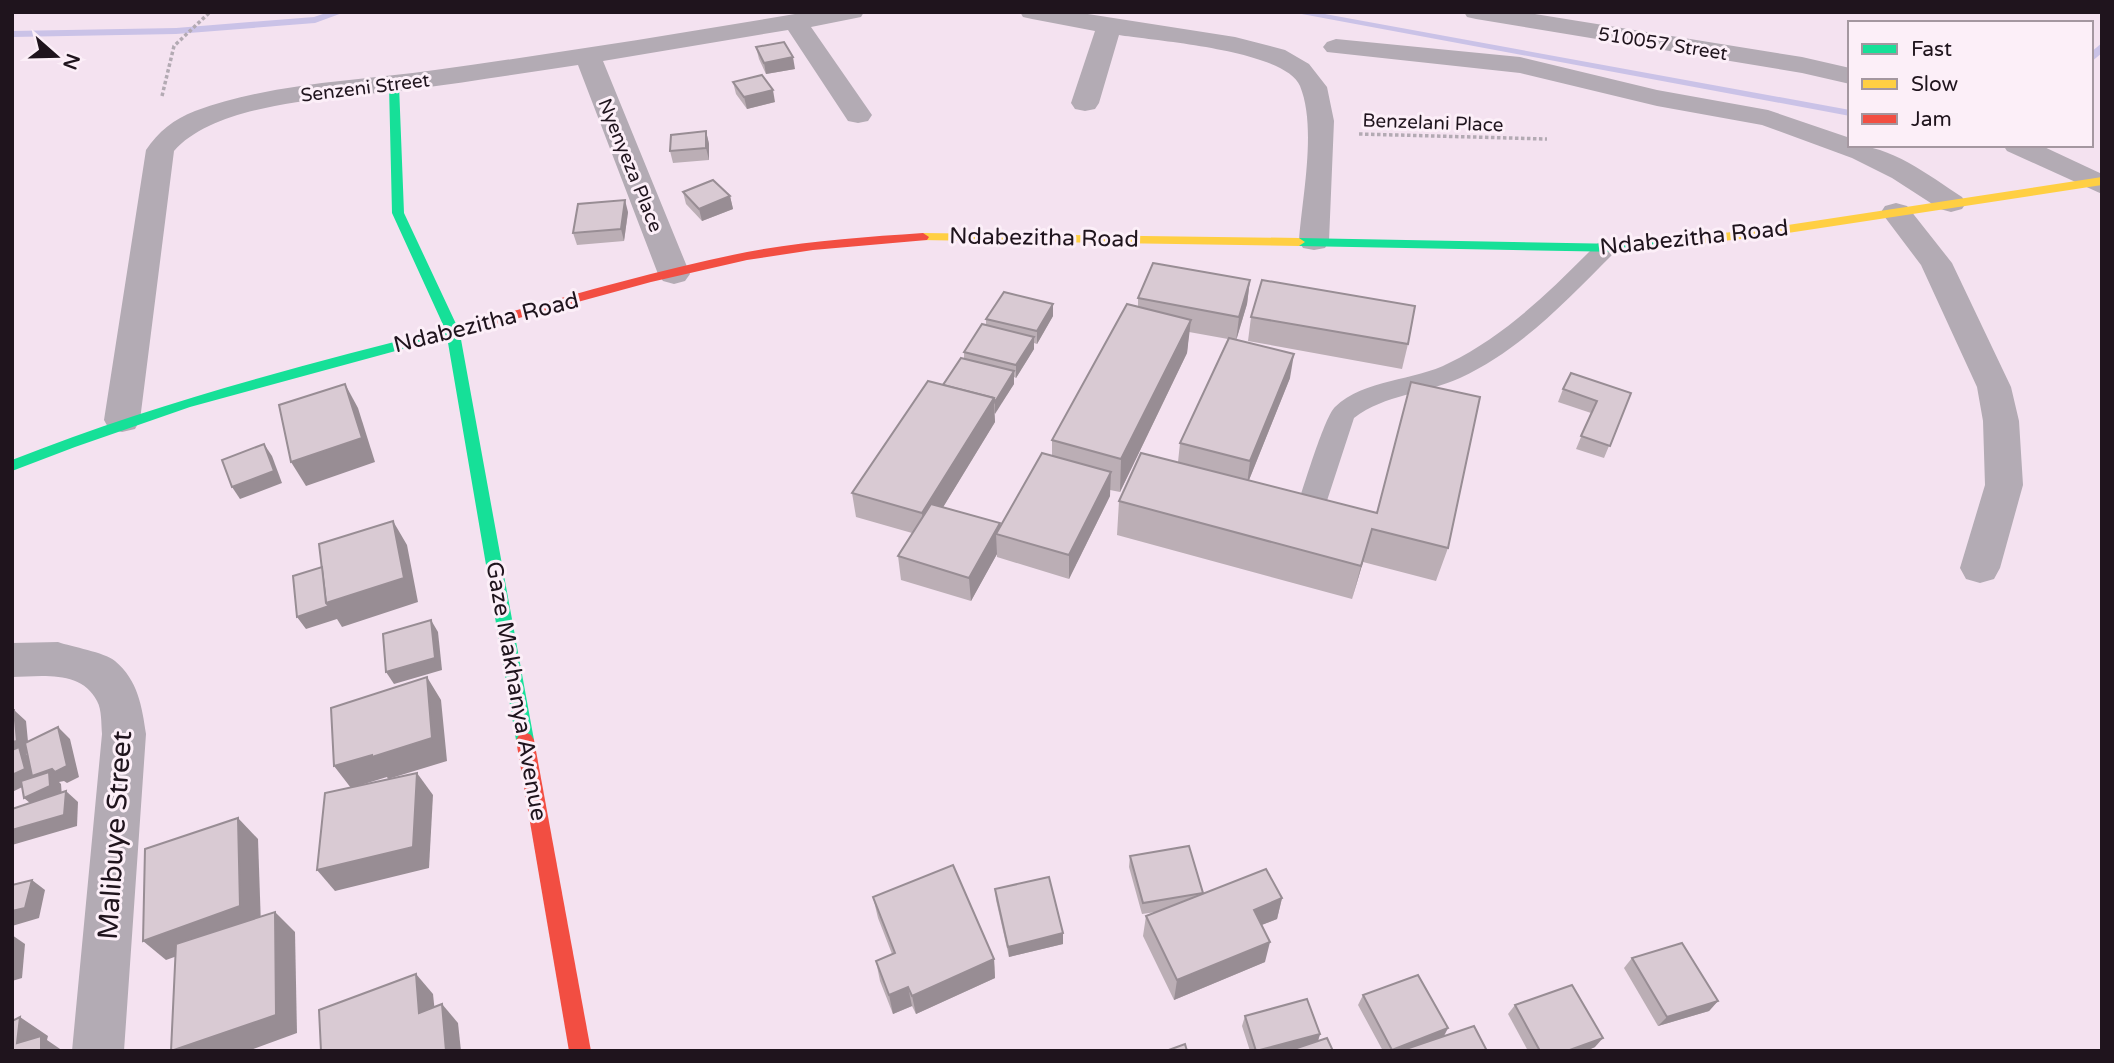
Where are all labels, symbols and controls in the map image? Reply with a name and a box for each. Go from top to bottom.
north arrow [21,21,91,91]
legend [1848,21,2093,147]
street label: 510057 Street [1597,23,1729,65]
text: Fast [1911,37,1952,62]
text: N [58,51,84,72]
street label: Senzeni Street [299,69,431,107]
text: Slow [1911,72,1959,97]
street label: Nyenyeza Place [593,95,667,235]
text: Jam [1911,107,1952,132]
street label: Benzelani Place [1362,110,1504,136]
street label: Ndabezitha Road [1598,214,1790,262]
street label: Ndabezitha Road [949,222,1139,254]
street label: Ndabezitha Road [391,286,582,360]
street label: Gaze Makhanya Avenue [479,559,553,823]
street label: Malibuye Street [91,729,139,941]

